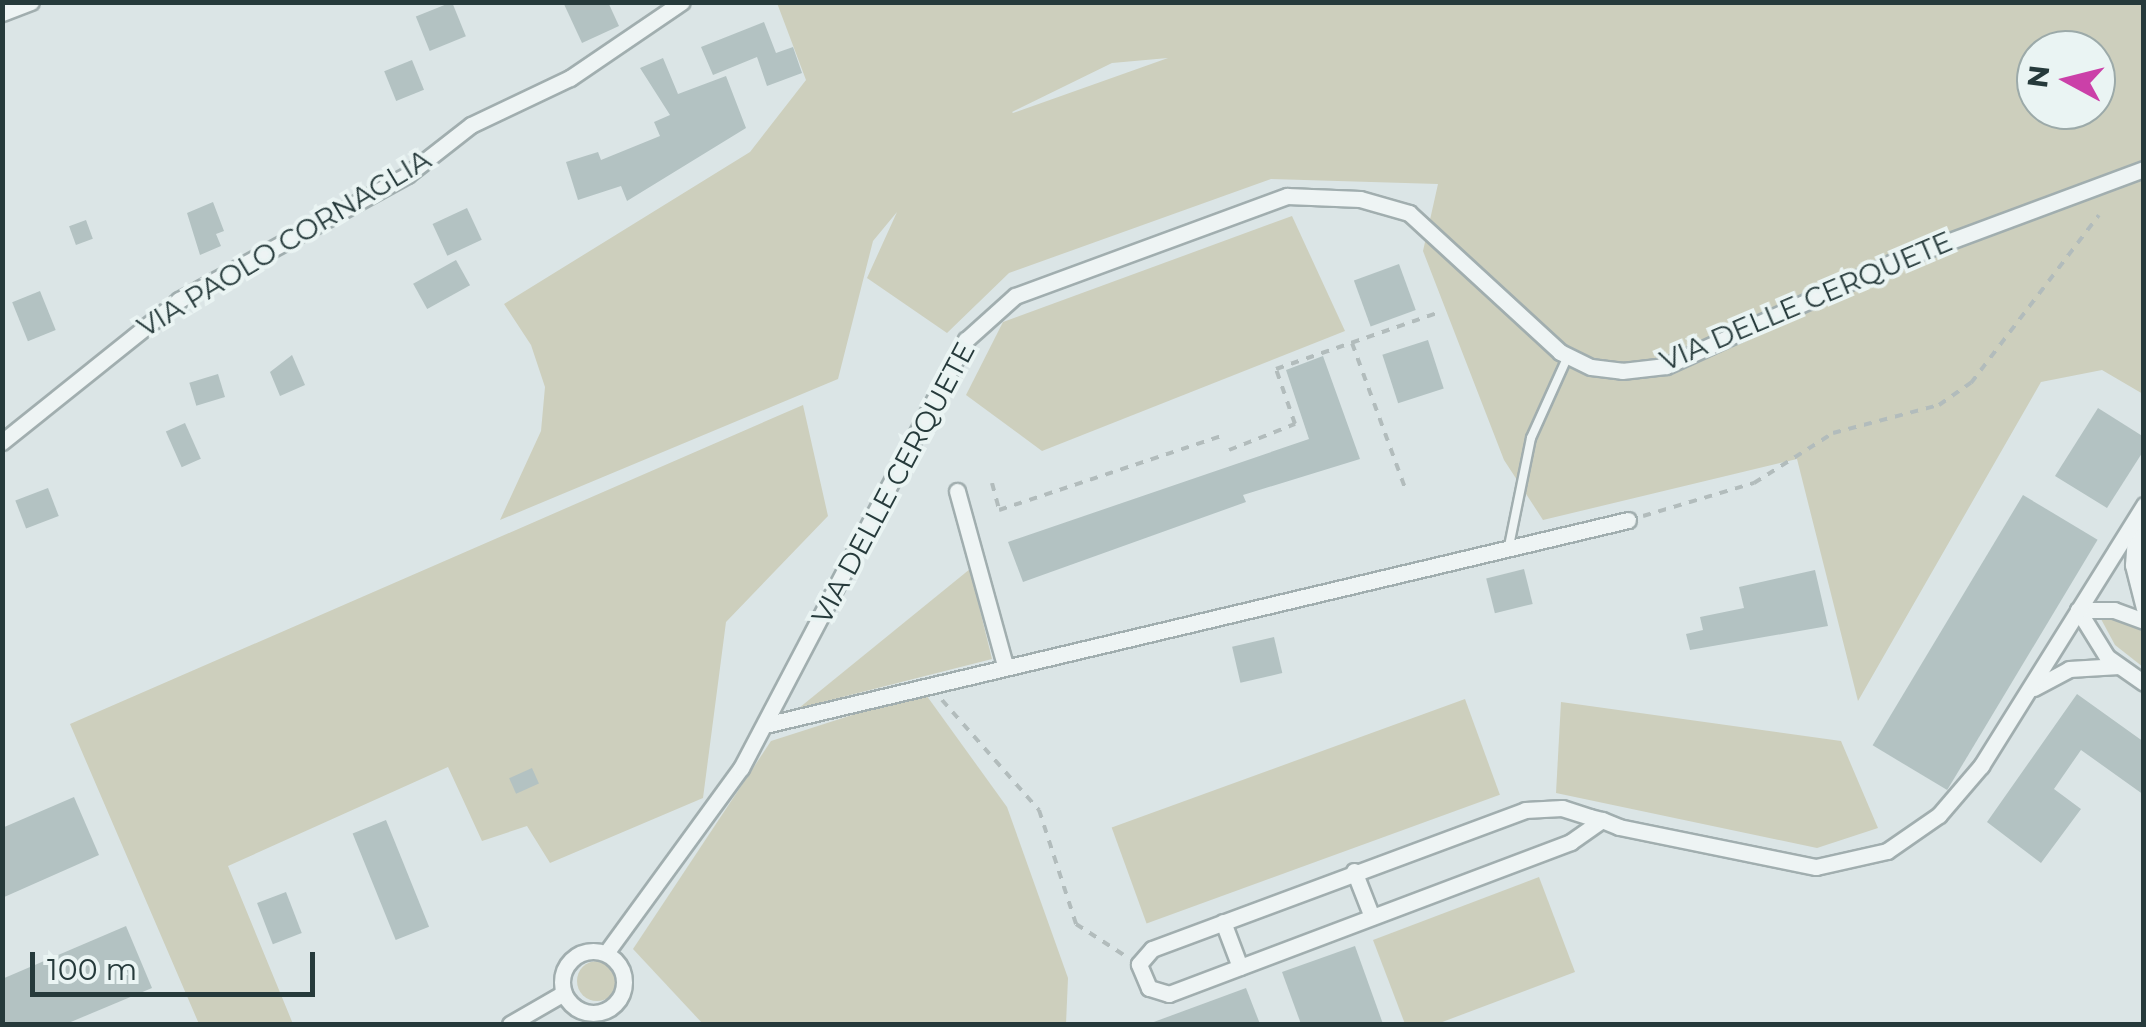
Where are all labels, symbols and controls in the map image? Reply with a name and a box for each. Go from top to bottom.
north arrow [2016,30,2116,130]
text: N [2020,63,2056,90]
street label: VIA PAOLO CORNAGLIA [131,142,437,344]
street label: VIA DELLE CERQUETE [1655,224,1957,378]
street label: VIA DELLE CERQUETE [804,337,982,629]
scale bar [35,932,320,994]
text: 100 m [47,951,137,988]

